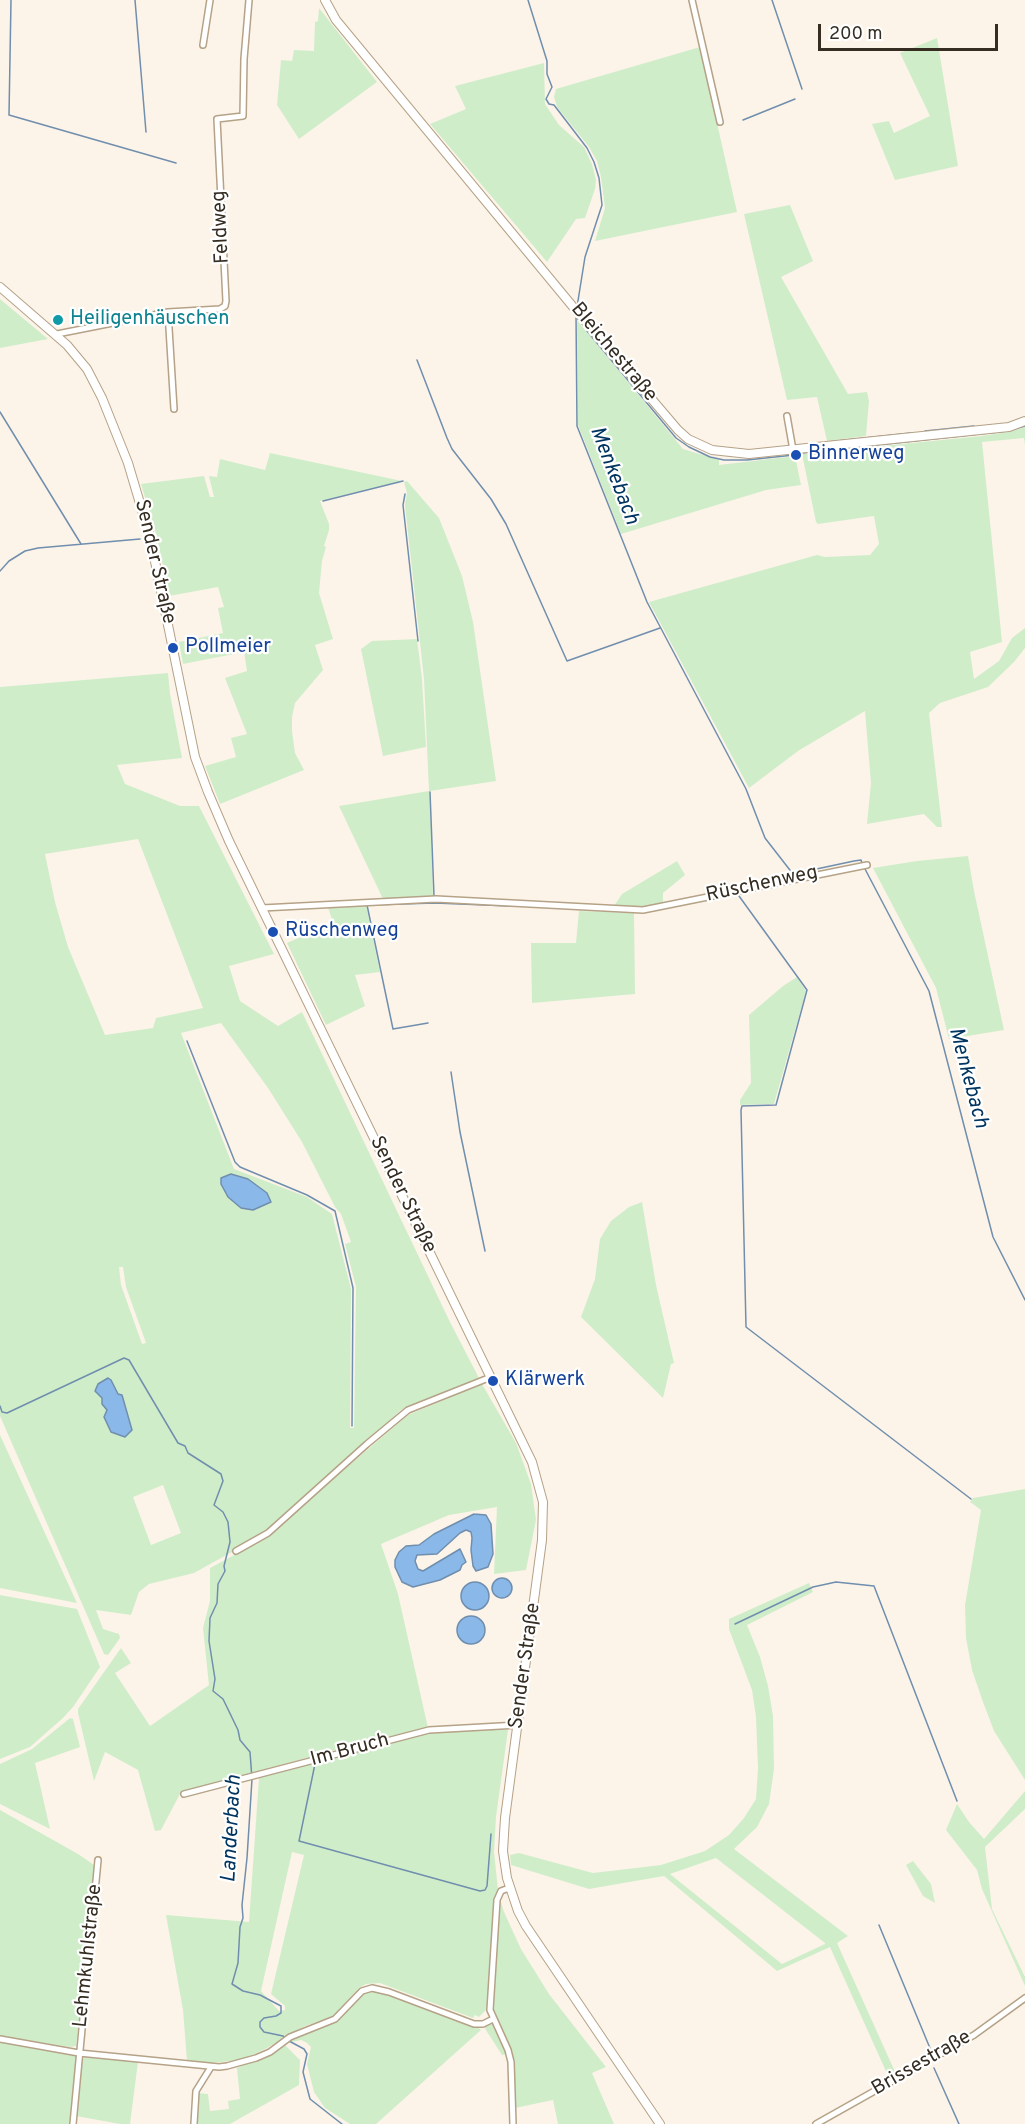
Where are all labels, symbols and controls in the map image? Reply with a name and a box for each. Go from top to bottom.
scale bar [821,12,1001,50]
text: 200 m [829,23,882,46]
street label: Feldweg [208,190,236,264]
street label: Bleichestraße [565,299,661,407]
place label: Heiligenhäuschen [70,308,230,332]
marker: Heiligenhäuschen [51,313,65,327]
water label: Menkebach [583,423,643,529]
place label: Binnerweg [808,443,905,467]
marker: Binnerweg [789,448,803,462]
street label: Sender Straße [128,497,180,627]
place label: Pollmeier [185,636,271,660]
marker: Pollmeier [166,641,180,655]
street label: Rüschenweg [704,861,820,909]
place label: Rüschenweg [285,920,399,944]
marker: Rüschenweg [266,925,280,939]
water label: Menkebach [941,1025,993,1131]
street label: Sender Straße [363,1133,441,1257]
place label: Klärwerk [505,1369,585,1393]
marker: Klärwerk [486,1374,500,1388]
street label: Sender Straße [505,1601,547,1731]
street label: Im Bruch [308,1729,392,1773]
water label: Landerbach [218,1774,248,1884]
street label: Lehmkuhlstraße [70,1883,108,2029]
street label: Brissestraße [868,2026,976,2102]

